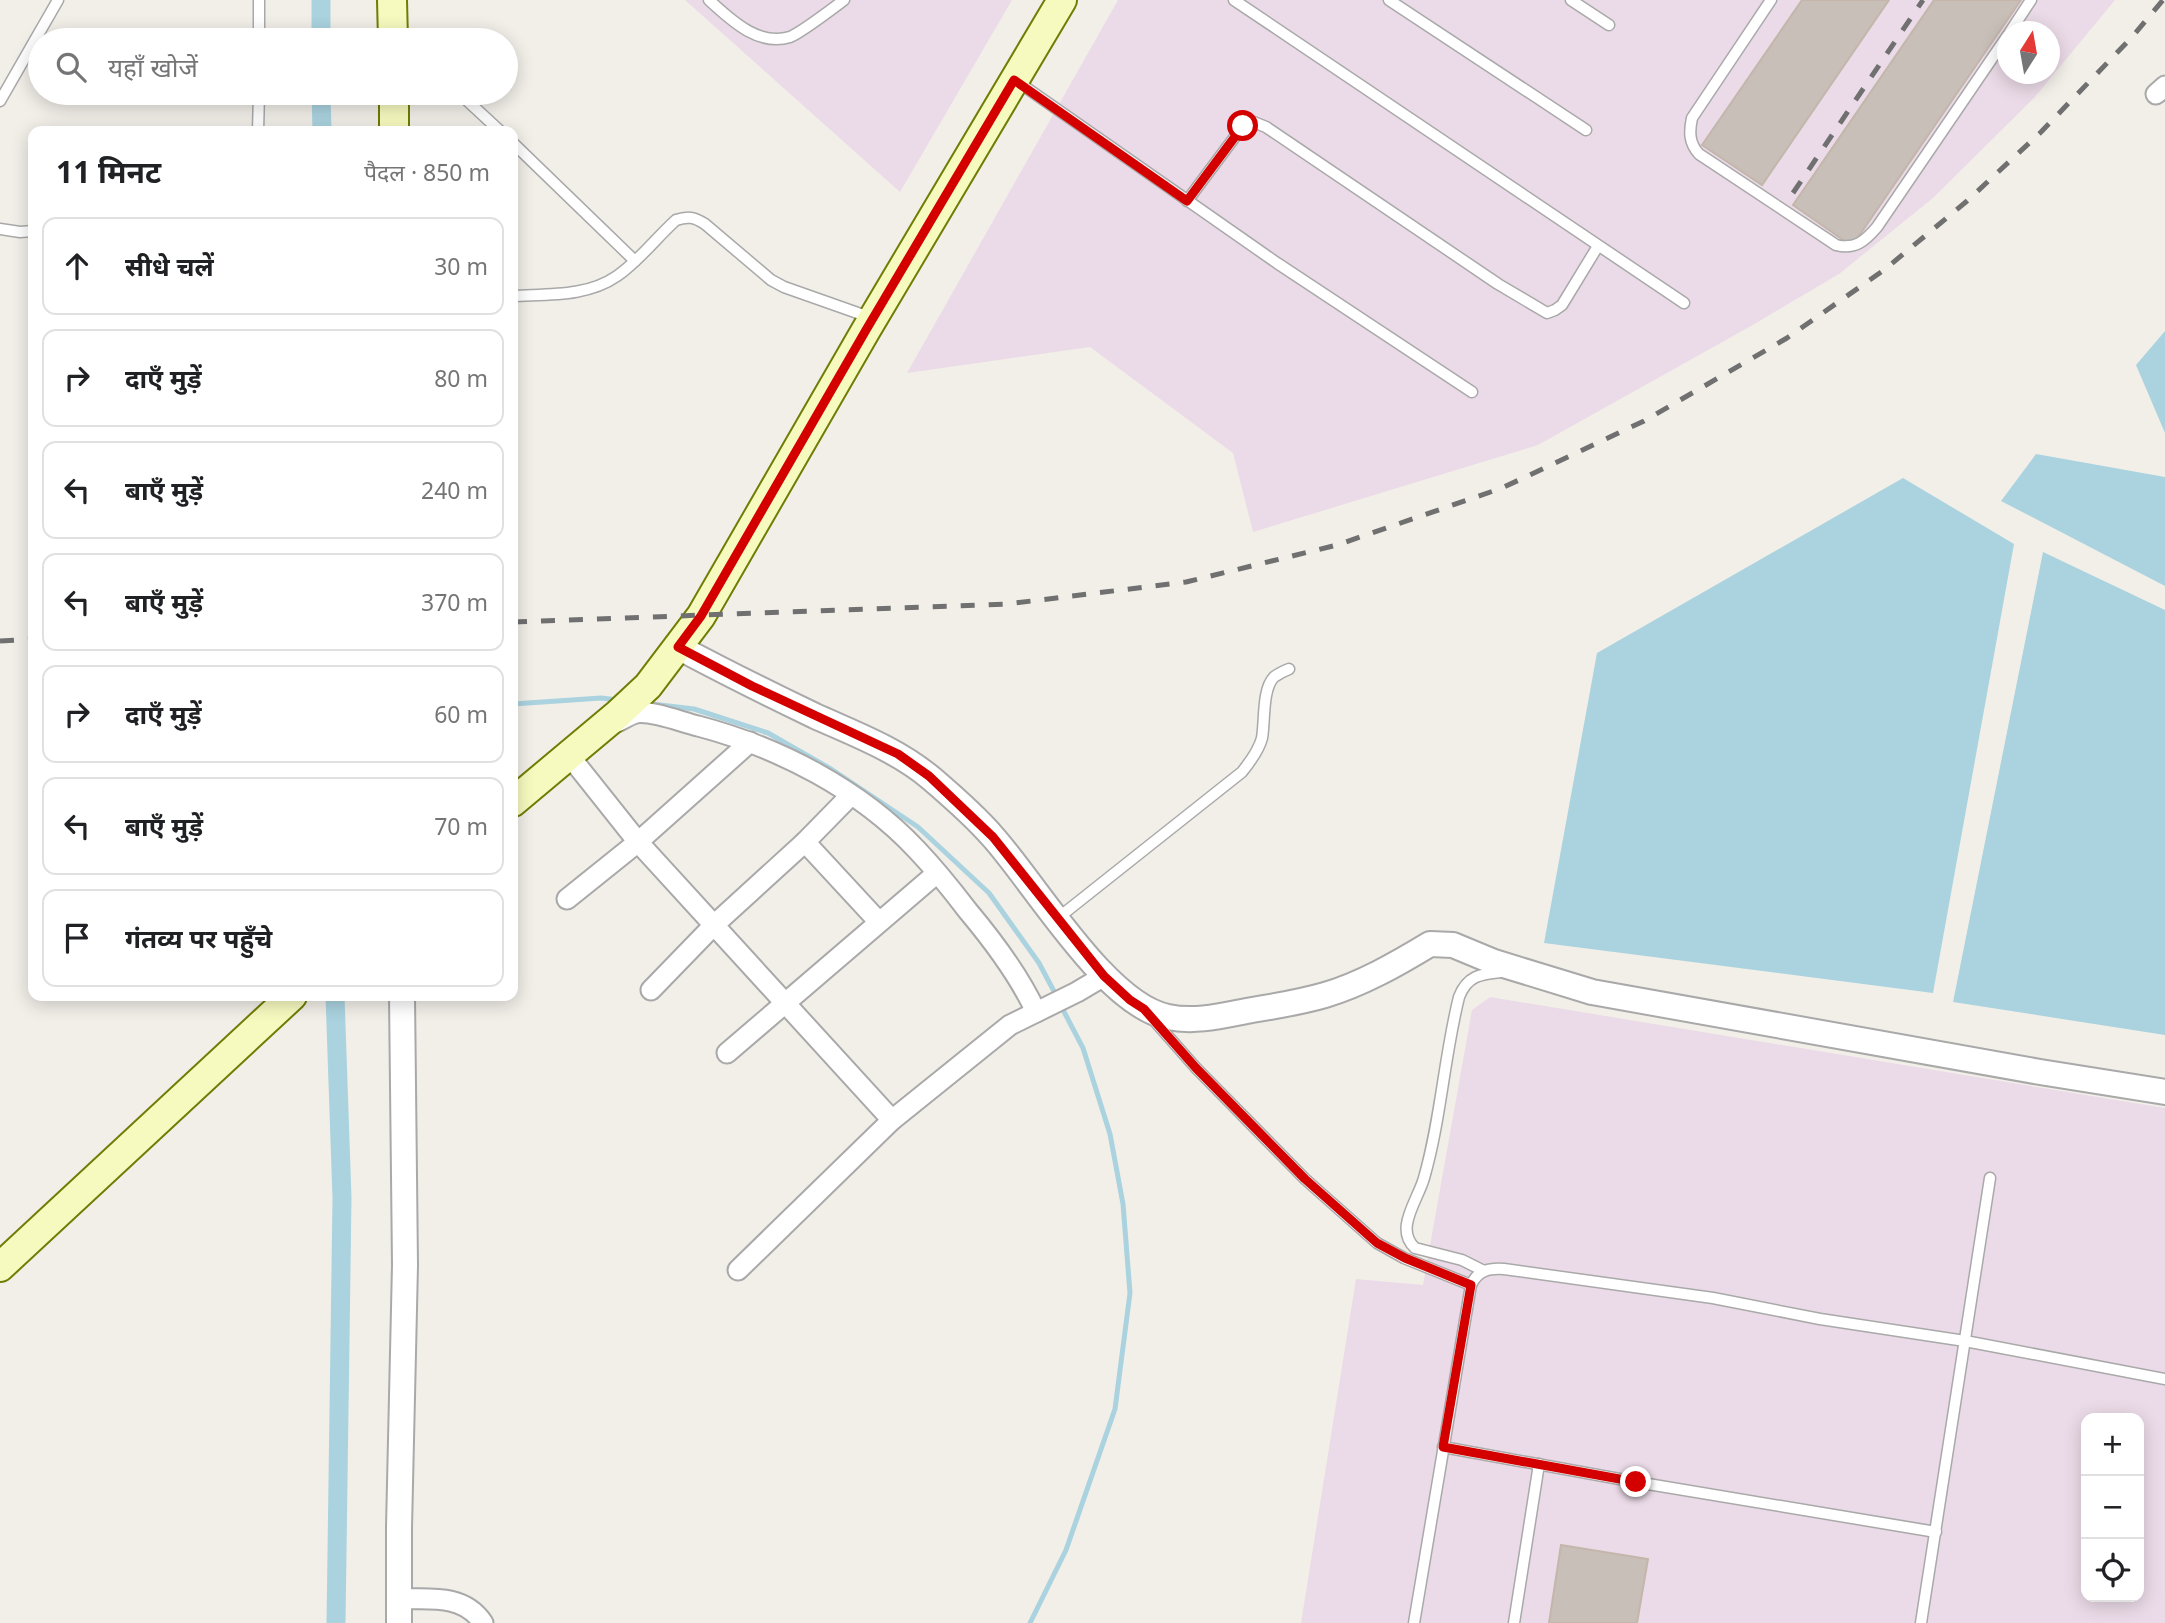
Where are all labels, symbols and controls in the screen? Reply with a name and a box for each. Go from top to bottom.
north arrow [1997,21,2060,84]
search box [28,28,518,105]
icon: search [52,48,90,86]
text: यहाँ खोजें [108,49,198,85]
route start [1227,110,1258,141]
text: 11 मिनट [56,151,161,192]
text: पैदल · 850 m [364,156,490,188]
icon: ahead [58,247,96,285]
text: सीधे चलें [125,248,214,284]
text: 30 m [434,250,488,282]
icon: right [58,359,96,397]
text: दाएँ मुड़ें [125,360,202,396]
text: 80 m [434,362,488,394]
icon: left [58,471,96,509]
text: बाएँ मुड़ें [125,472,203,508]
text: 240 m [421,474,488,506]
icon: left [58,583,96,621]
text: बाएँ मुड़ें [125,584,203,620]
text: 370 m [421,586,488,618]
icon: right [58,695,96,733]
text: दाएँ मुड़ें [125,696,202,732]
text: 60 m [434,698,488,730]
icon: left [58,807,96,845]
text: बाएँ मुड़ें [125,808,203,844]
text: 70 m [434,810,488,842]
icon: arrive [58,919,96,957]
text: गंतव्य पर पहुँचे [125,920,272,956]
map controls [2081,1413,2144,1602]
button: + [2081,1413,2144,1476]
route end [1620,1466,1651,1497]
button: − [2081,1476,2144,1539]
button: locate [2081,1539,2144,1602]

